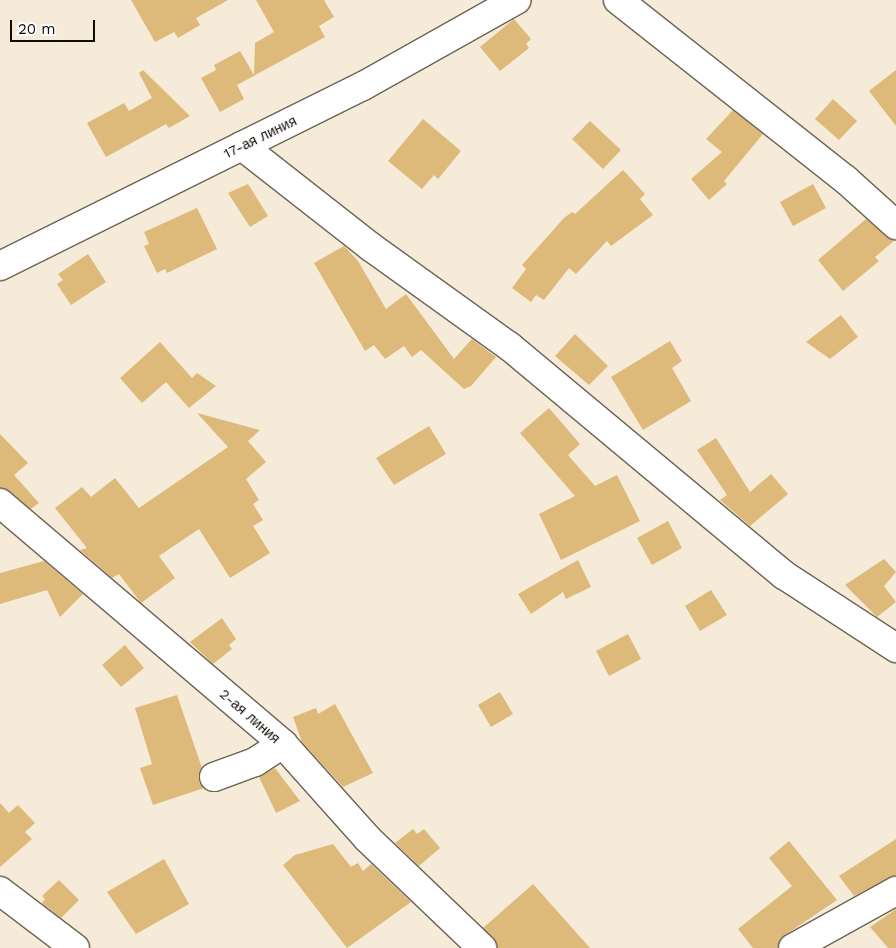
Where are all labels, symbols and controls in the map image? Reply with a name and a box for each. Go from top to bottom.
scale bar [12,10,98,42]
text: 20 m [18,20,56,38]
street label: 17-ая линия [221,112,299,162]
street label: 2-ая линия [216,685,284,747]

